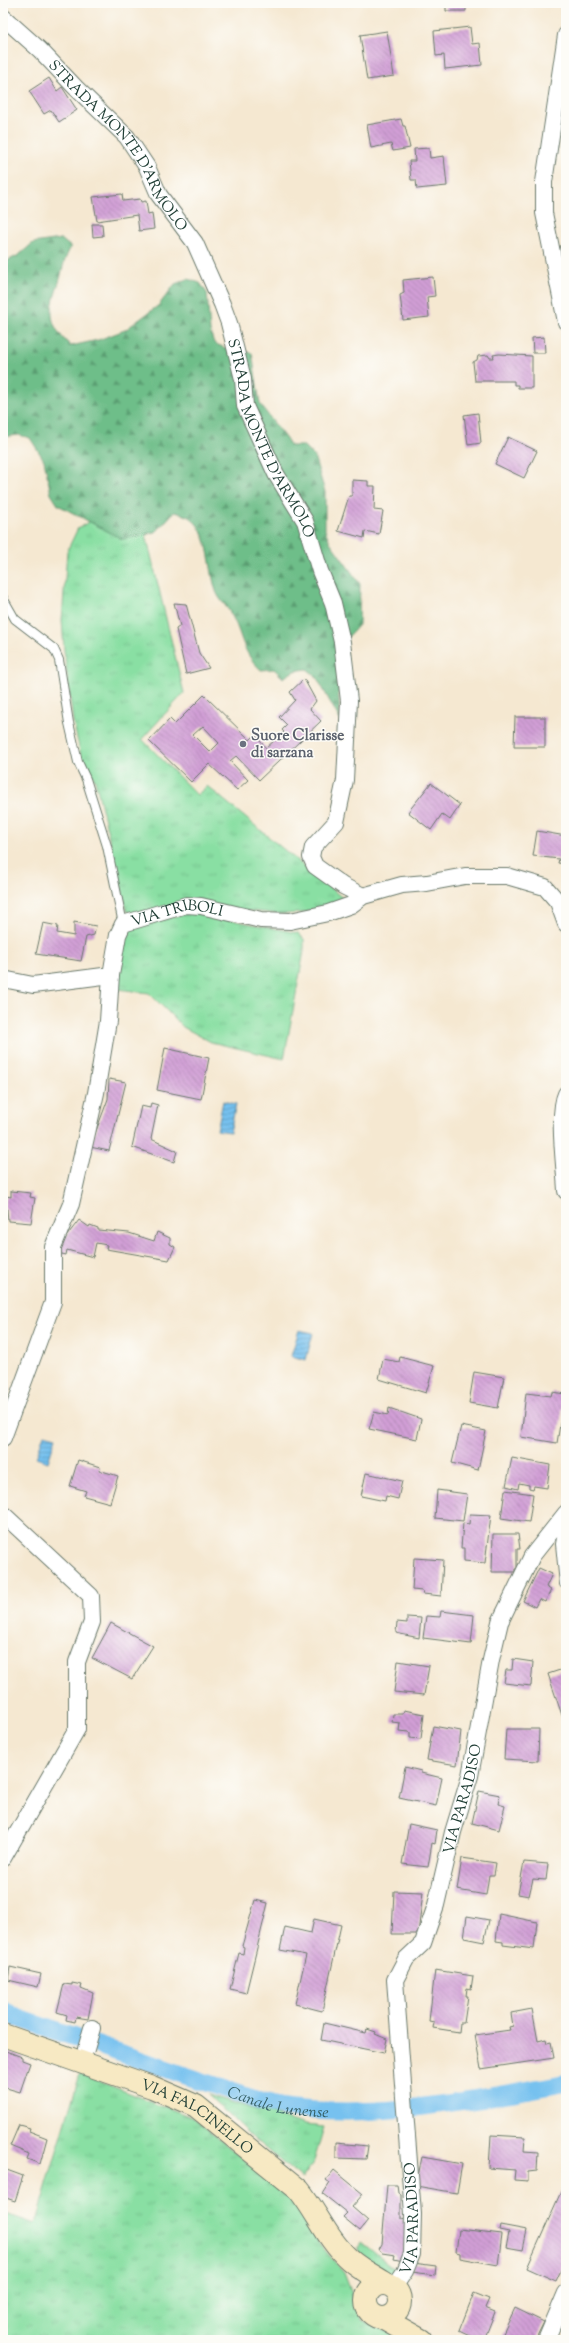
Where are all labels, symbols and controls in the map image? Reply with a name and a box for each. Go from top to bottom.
street label: STRADA MONTE D'ARMOLO [43,56,192,236]
street label: STRADA MONTE D'ARMOLO [221,337,318,541]
place label: Suore Clarisse di sarzana [251,726,344,764]
marker: Suore Clarisse di sarzana [238,739,248,749]
street label: VIA TRIBOLI [129,896,225,933]
street label: VIA PARADISO [439,1742,488,1856]
street label: VIA FALCINELLO [138,2075,257,2160]
water label: Canale Lunense [224,2082,329,2125]
street label: VIA PARADISO [396,2161,425,2278]

